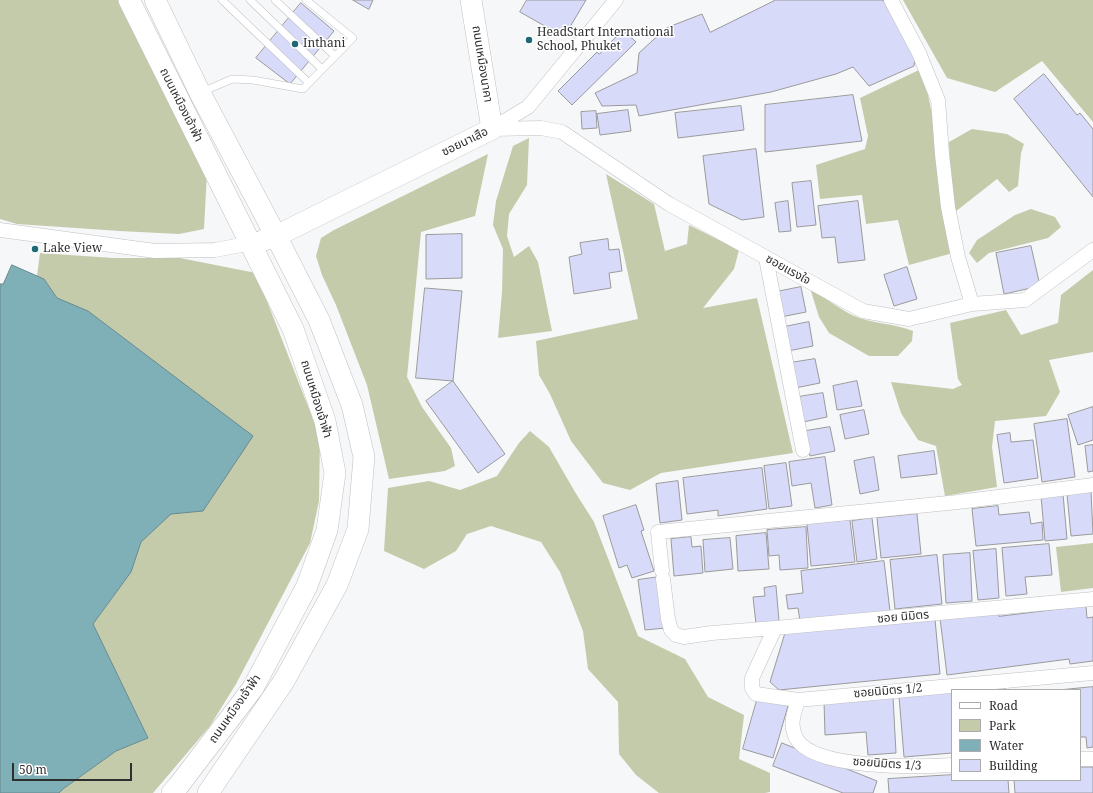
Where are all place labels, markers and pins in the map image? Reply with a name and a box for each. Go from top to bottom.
place label: HeadStart International School, Phuket [537,26,674,54]
marker: HeadStart International School, Phuket [524,35,534,45]
place label: Inthani [303,37,345,51]
marker: Inthani [290,39,300,49]
place label: Lake View [43,242,102,256]
marker: Lake View [30,244,40,254]

